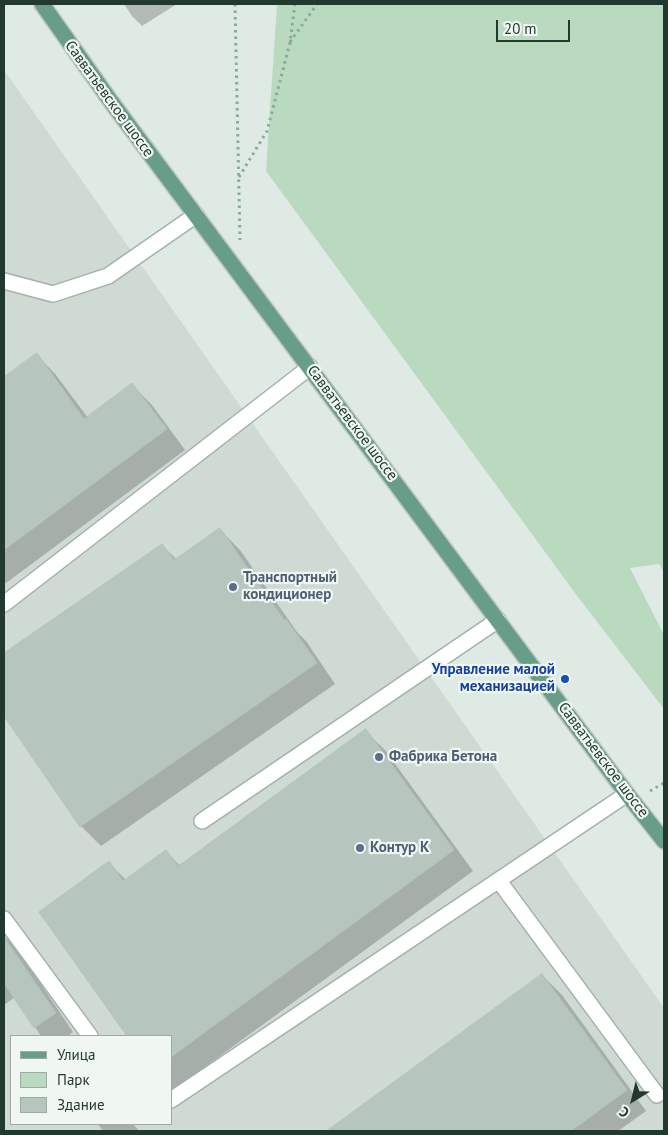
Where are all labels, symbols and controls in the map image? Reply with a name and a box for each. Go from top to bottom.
scale bar [498,10,572,42]
text: 20 m [504,19,537,38]
street label: Савватьевское шоссе [61,37,157,161]
street label: Савватьевское шоссе [303,362,401,484]
place label: Транспортный кондиционер [243,569,337,604]
marker: Транспортный кондиционер [227,581,239,593]
place label: Управление малой механизацией [432,661,555,696]
marker: Управление малой механизацией [559,673,571,685]
street label: Савватьевское шоссе [554,699,652,821]
place label: Фабрика Бетона [389,748,497,766]
marker: Фабрика Бетона [373,751,385,763]
place label: Контур К [370,839,429,857]
marker: Контур К [354,842,366,854]
legend [10,1035,172,1125]
text: Улица [57,1045,95,1064]
text: Парк [57,1070,90,1089]
north arrow [608,1075,658,1125]
text: Здание [57,1095,105,1114]
text: С [616,1103,633,1122]

